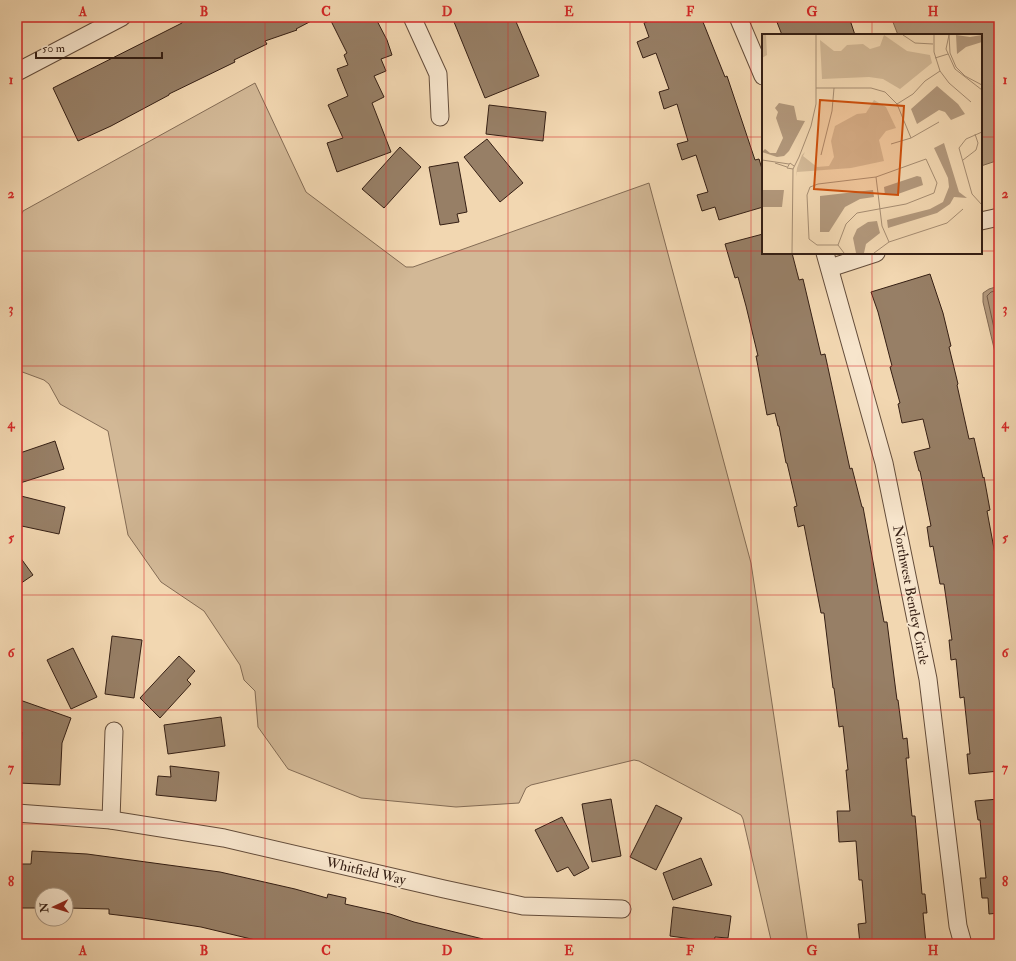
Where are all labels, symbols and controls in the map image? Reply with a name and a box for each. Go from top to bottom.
text: A [78,4,88,20]
text: B [200,4,208,20]
text: C [321,4,331,20]
text: D [442,4,453,20]
text: E [564,4,574,20]
text: F [686,4,695,20]
text: G [807,4,818,20]
text: H [928,4,939,20]
scale bar [36,34,162,60]
inset map [762,34,982,254]
text: 50 m [42,41,66,56]
text: 1 [9,72,14,88]
text: 1 [1003,72,1008,88]
text: 2 [8,186,15,202]
text: 2 [1002,186,1009,202]
text: 3 [9,301,14,317]
text: 3 [1003,301,1008,317]
text: 4 [6,416,15,432]
text: 4 [1000,416,1009,432]
street label: Northwest Bentley Circle [888,524,933,667]
text: 5 [8,530,14,546]
text: 5 [1002,530,1008,546]
text: 6 [8,645,16,661]
text: 6 [1002,645,1010,661]
text: 7 [8,760,15,776]
text: 7 [1002,760,1009,776]
street label: Whitfield Way [323,853,408,890]
text: 8 [8,874,14,890]
text: 8 [1002,874,1008,890]
north arrow [34,887,74,927]
text: N [38,901,51,914]
text: A [78,943,88,959]
text: B [200,943,208,959]
text: C [321,943,331,959]
text: D [442,943,453,959]
text: E [564,943,574,959]
text: F [686,943,695,959]
text: G [807,943,818,959]
text: H [928,943,939,959]

